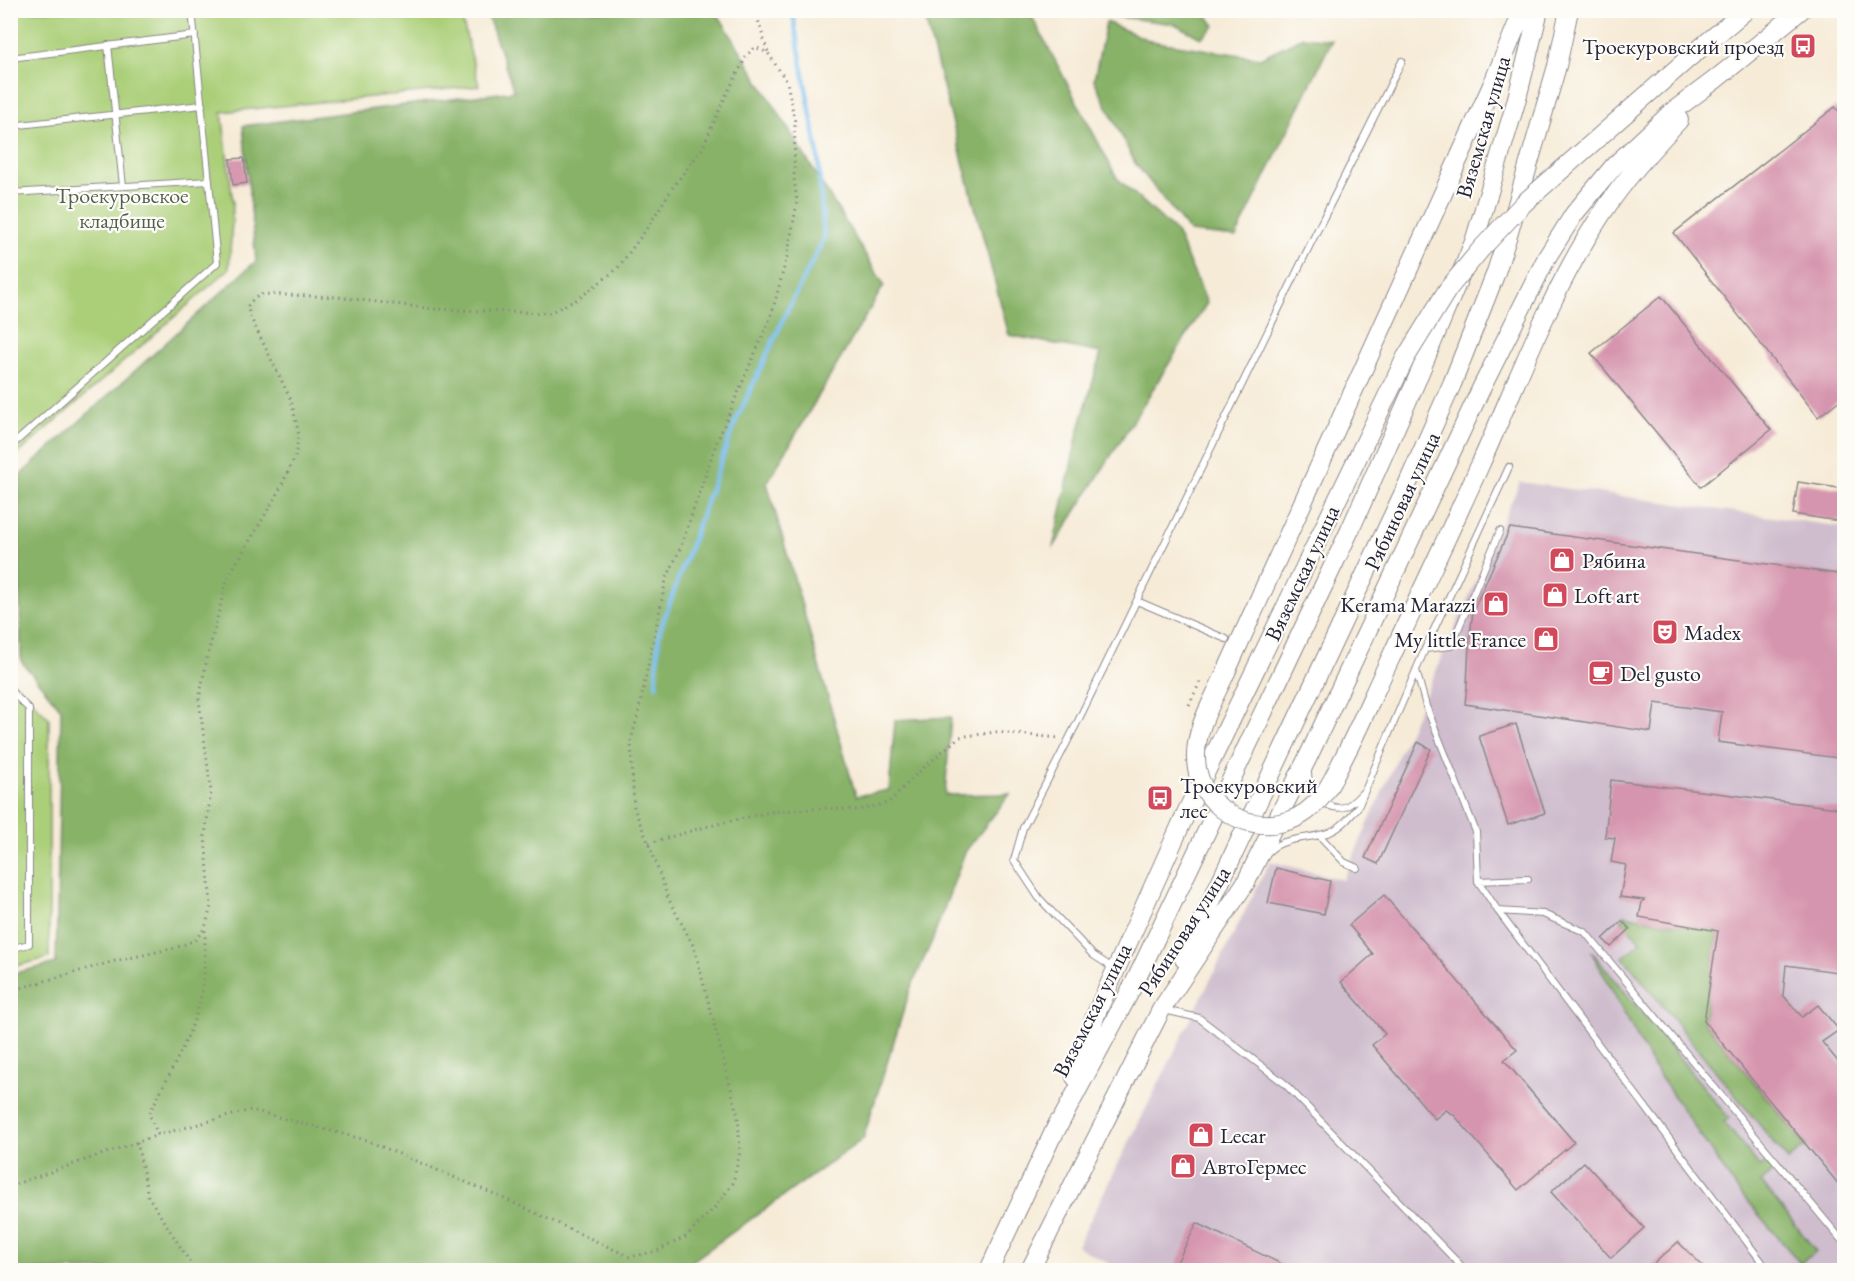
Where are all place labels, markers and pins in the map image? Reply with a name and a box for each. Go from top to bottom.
bus stop icon: Троекуровский проезд [1788,31,1818,61]
place label: Троекуровский проезд [1582,32,1784,61]
shop icon: Рябина [1547,545,1577,575]
place label: Рябина [1582,546,1646,575]
shop icon: Loft art [1540,580,1570,610]
place label: Loft art [1574,581,1639,610]
shop icon: Kerama Marazzi [1481,589,1511,619]
place label: Kerama Marazzi [1340,590,1476,619]
theatre icon: Madex [1650,617,1680,647]
place label: Madex [1684,618,1742,647]
shop icon: My little France [1531,624,1561,654]
place label: My little France [1394,625,1526,654]
cafe icon: Del gusto [1586,658,1616,688]
place label: Del gusto [1620,659,1701,688]
place label: Троекуровский лес [1180,771,1318,825]
bus stop icon: Троекуровский лес [1145,783,1175,813]
shop icon: Lecar [1186,1120,1216,1150]
place label: Lecar [1220,1121,1267,1150]
shop icon: АвтоГермес [1168,1151,1198,1181]
place label: АвтоГермес [1201,1152,1307,1181]

